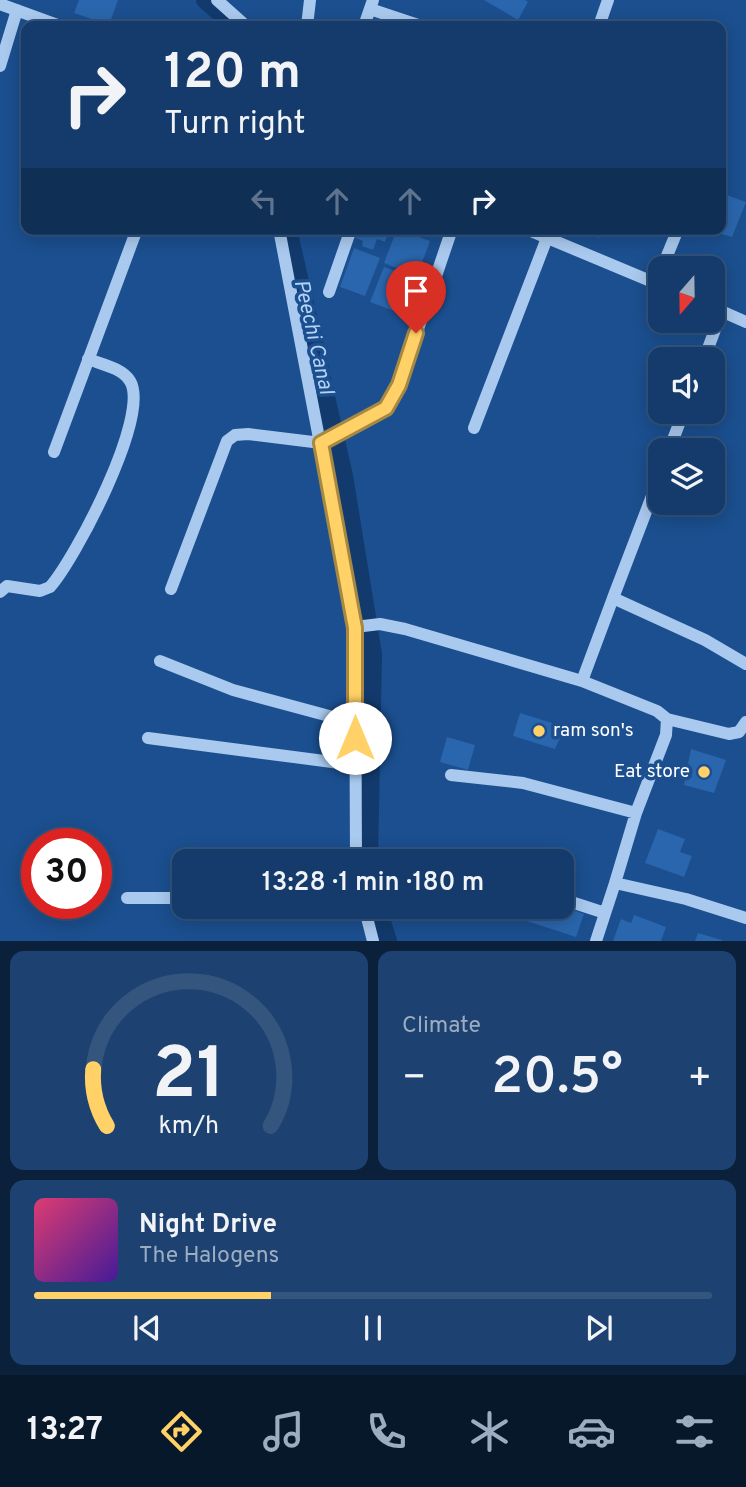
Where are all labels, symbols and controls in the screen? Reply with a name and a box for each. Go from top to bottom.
text: 120 m [164,44,301,106]
icon: right [49,49,140,140]
text: Turn right [164,105,306,145]
icon: left [245,182,283,220]
icon: ahead [318,182,356,220]
icon: ahead [391,182,429,220]
icon: right [464,182,502,220]
north arrow [648,256,724,332]
map controls [648,256,725,515]
pin [386,261,446,333]
icon: arrive [397,272,435,310]
water label: Peechi Canal [287,277,340,399]
button: sound [648,347,725,424]
button: layers [648,438,725,515]
position arrow [318,701,392,775]
place label: ram son's [553,719,634,743]
marker: ram son's [531,723,547,739]
place label: Eat store [614,760,690,784]
marker: Eat store [696,764,712,780]
speed limit sign: 30 [21,828,112,919]
text: 13:28 · 1 min · 180 m [262,867,484,900]
text: Climate [402,1012,481,1041]
text: 21 [152,1033,226,1125]
text: 20.5° [491,1046,623,1112]
text: − [402,1055,427,1104]
text: + [687,1055,712,1104]
text: km/h [159,1111,219,1143]
text: Night Drive [139,1209,277,1242]
text: The Halogens [139,1242,279,1271]
icon: previous [128,1309,166,1347]
icon: pause [354,1309,392,1347]
icon: next [580,1309,618,1347]
icon: directions [157,1407,206,1456]
icon: music [259,1407,308,1456]
icon: phone [362,1407,411,1456]
icon: climate [465,1407,514,1456]
icon: car [567,1407,616,1456]
icon: filters [670,1407,719,1456]
text: 13:27 [27,1411,103,1451]

